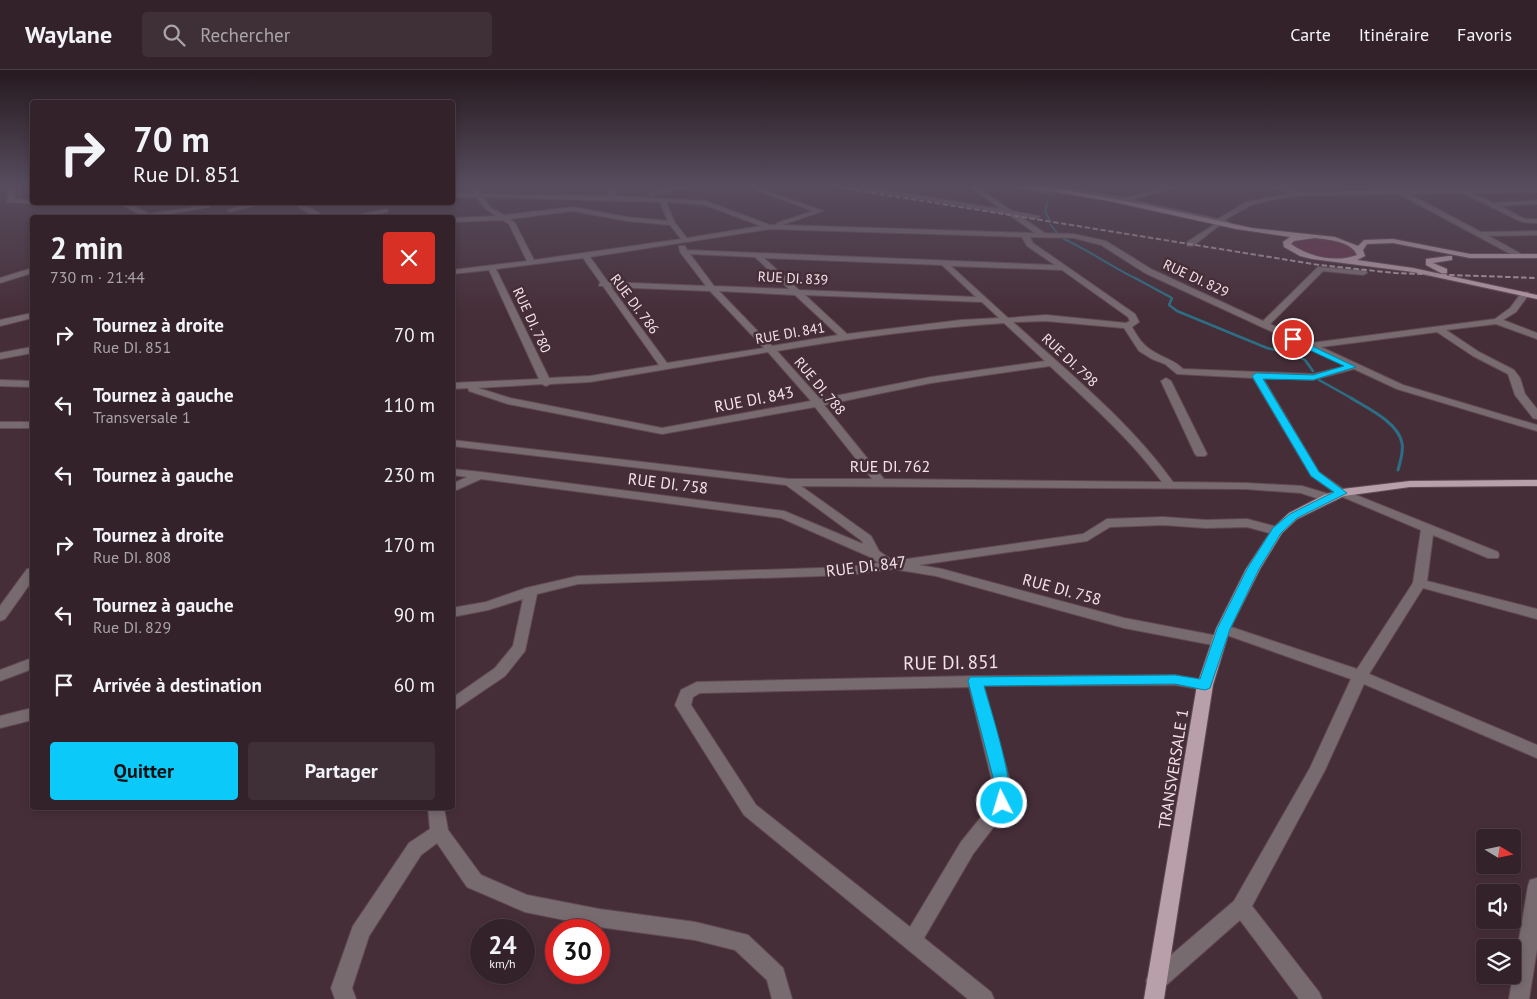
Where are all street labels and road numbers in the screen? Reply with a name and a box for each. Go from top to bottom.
street label: RUE DI. 829 [1160,255,1232,301]
street label: RUE DI. 839 [757,267,829,289]
street label: RUE DI. 786 [607,270,663,338]
street label: RUE DI. 780 [509,284,555,356]
street label: RUE DI. 841 [754,318,826,348]
street label: RUE DI. 798 [1038,329,1102,391]
street label: RUE DI. 788 [790,353,850,419]
street label: RUE DI. 843 [713,382,795,416]
street label: RUE DI. 762 [850,456,930,476]
street label: RUE DI. 758 [627,468,709,498]
street label: RUE DI. 847 [825,551,907,581]
street label: RUE DI. 758 [1021,569,1103,609]
street label: RUE DI. 851 [903,649,999,675]
street label: TRANSVERSALE 1 [1154,707,1192,831]

